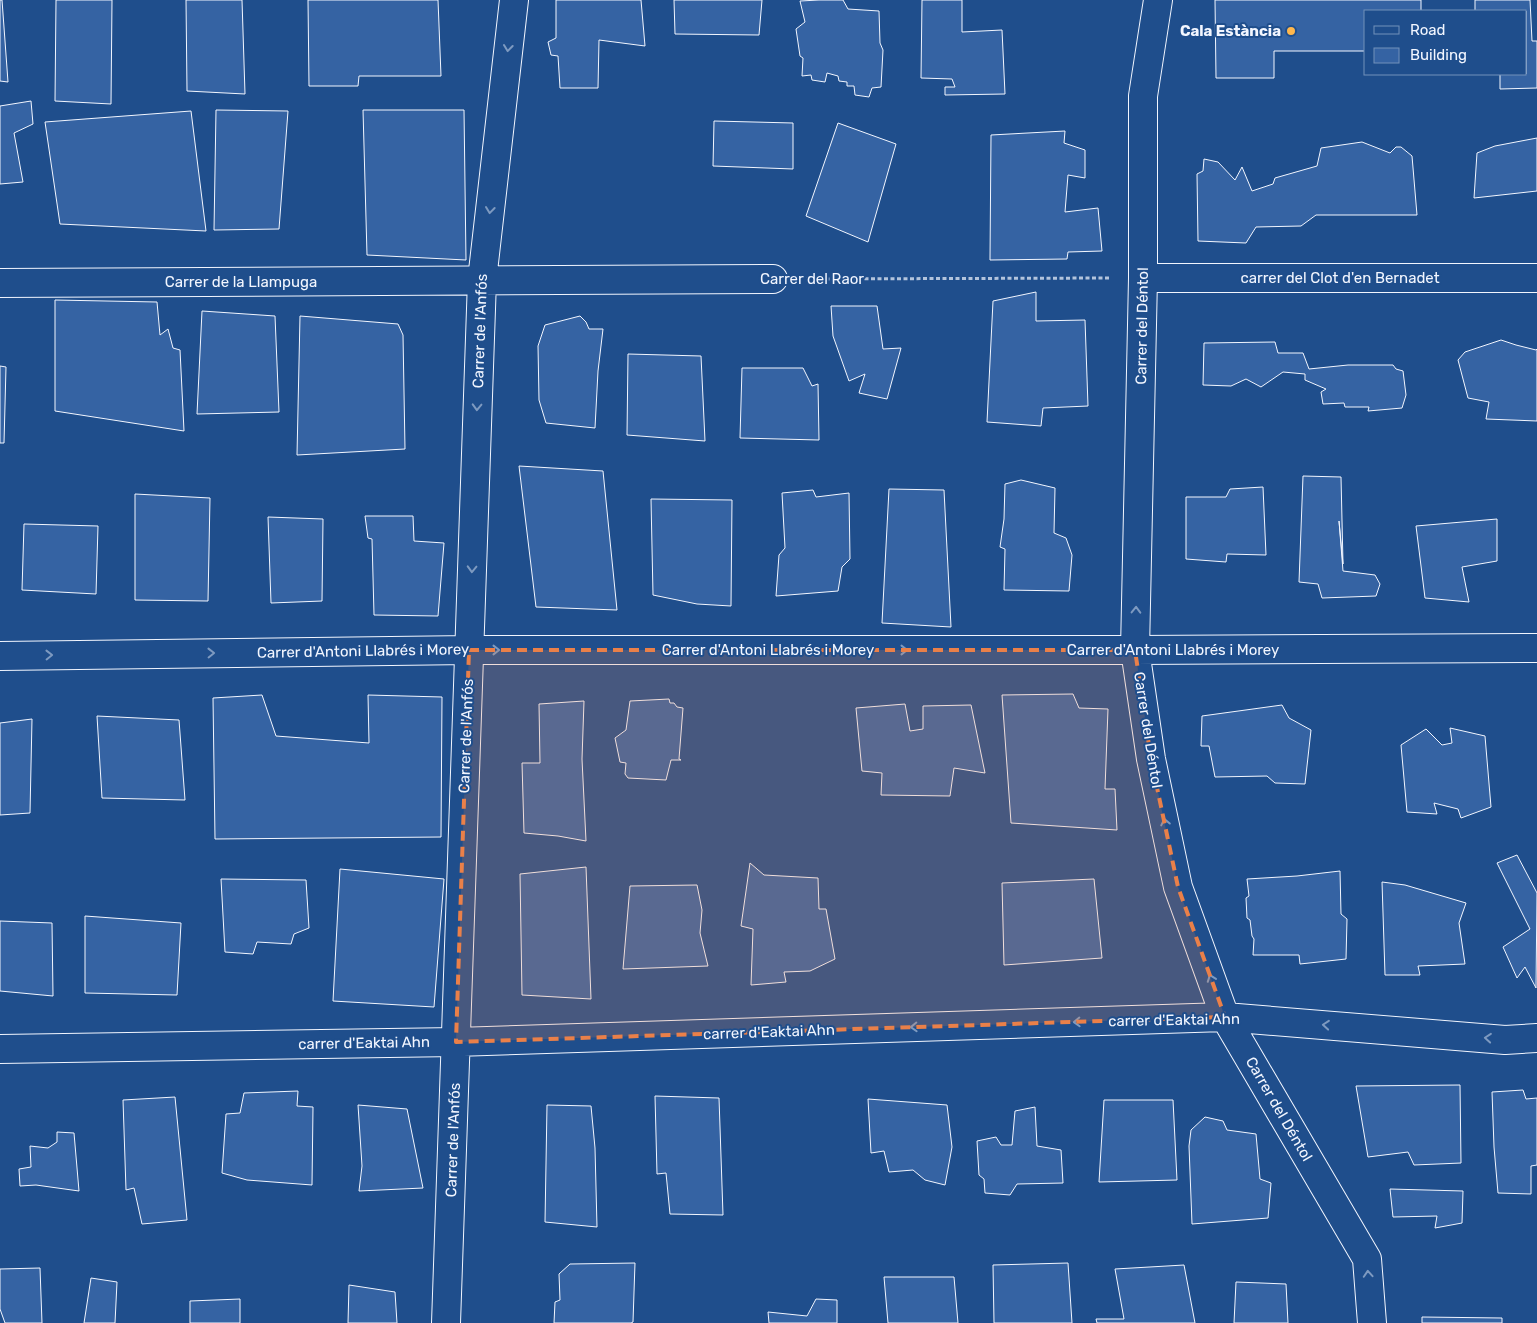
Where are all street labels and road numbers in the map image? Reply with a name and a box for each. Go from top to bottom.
street label: Carrer del Déntol [1132,267,1152,385]
street label: carrer del Clot d'en Bernadet [1240,269,1440,287]
street label: Carrer del Raor [760,270,864,288]
street label: Carrer de la Llampuga [165,273,317,291]
street label: Carrer de l'Anfós [469,273,491,389]
street label: Carrer d'Antoni Llabrés i Morey [257,640,469,662]
street label: Carrer d'Antoni Llabrés i Morey [662,641,874,659]
street label: Carrer d'Antoni Llabrés i Morey [1067,641,1279,659]
street label: Carrer del Déntol [1130,671,1166,789]
street label: Carrer de l'Anfós [455,678,477,794]
street label: carrer d'Eaktai Ahn [1108,1010,1240,1030]
street label: carrer d'Eaktai Ahn [703,1021,835,1043]
street label: carrer d'Eaktai Ahn [298,1033,430,1053]
street label: Carrer del Déntol [1242,1054,1316,1164]
street label: Carrer de l'Anfós [442,1082,464,1198]

